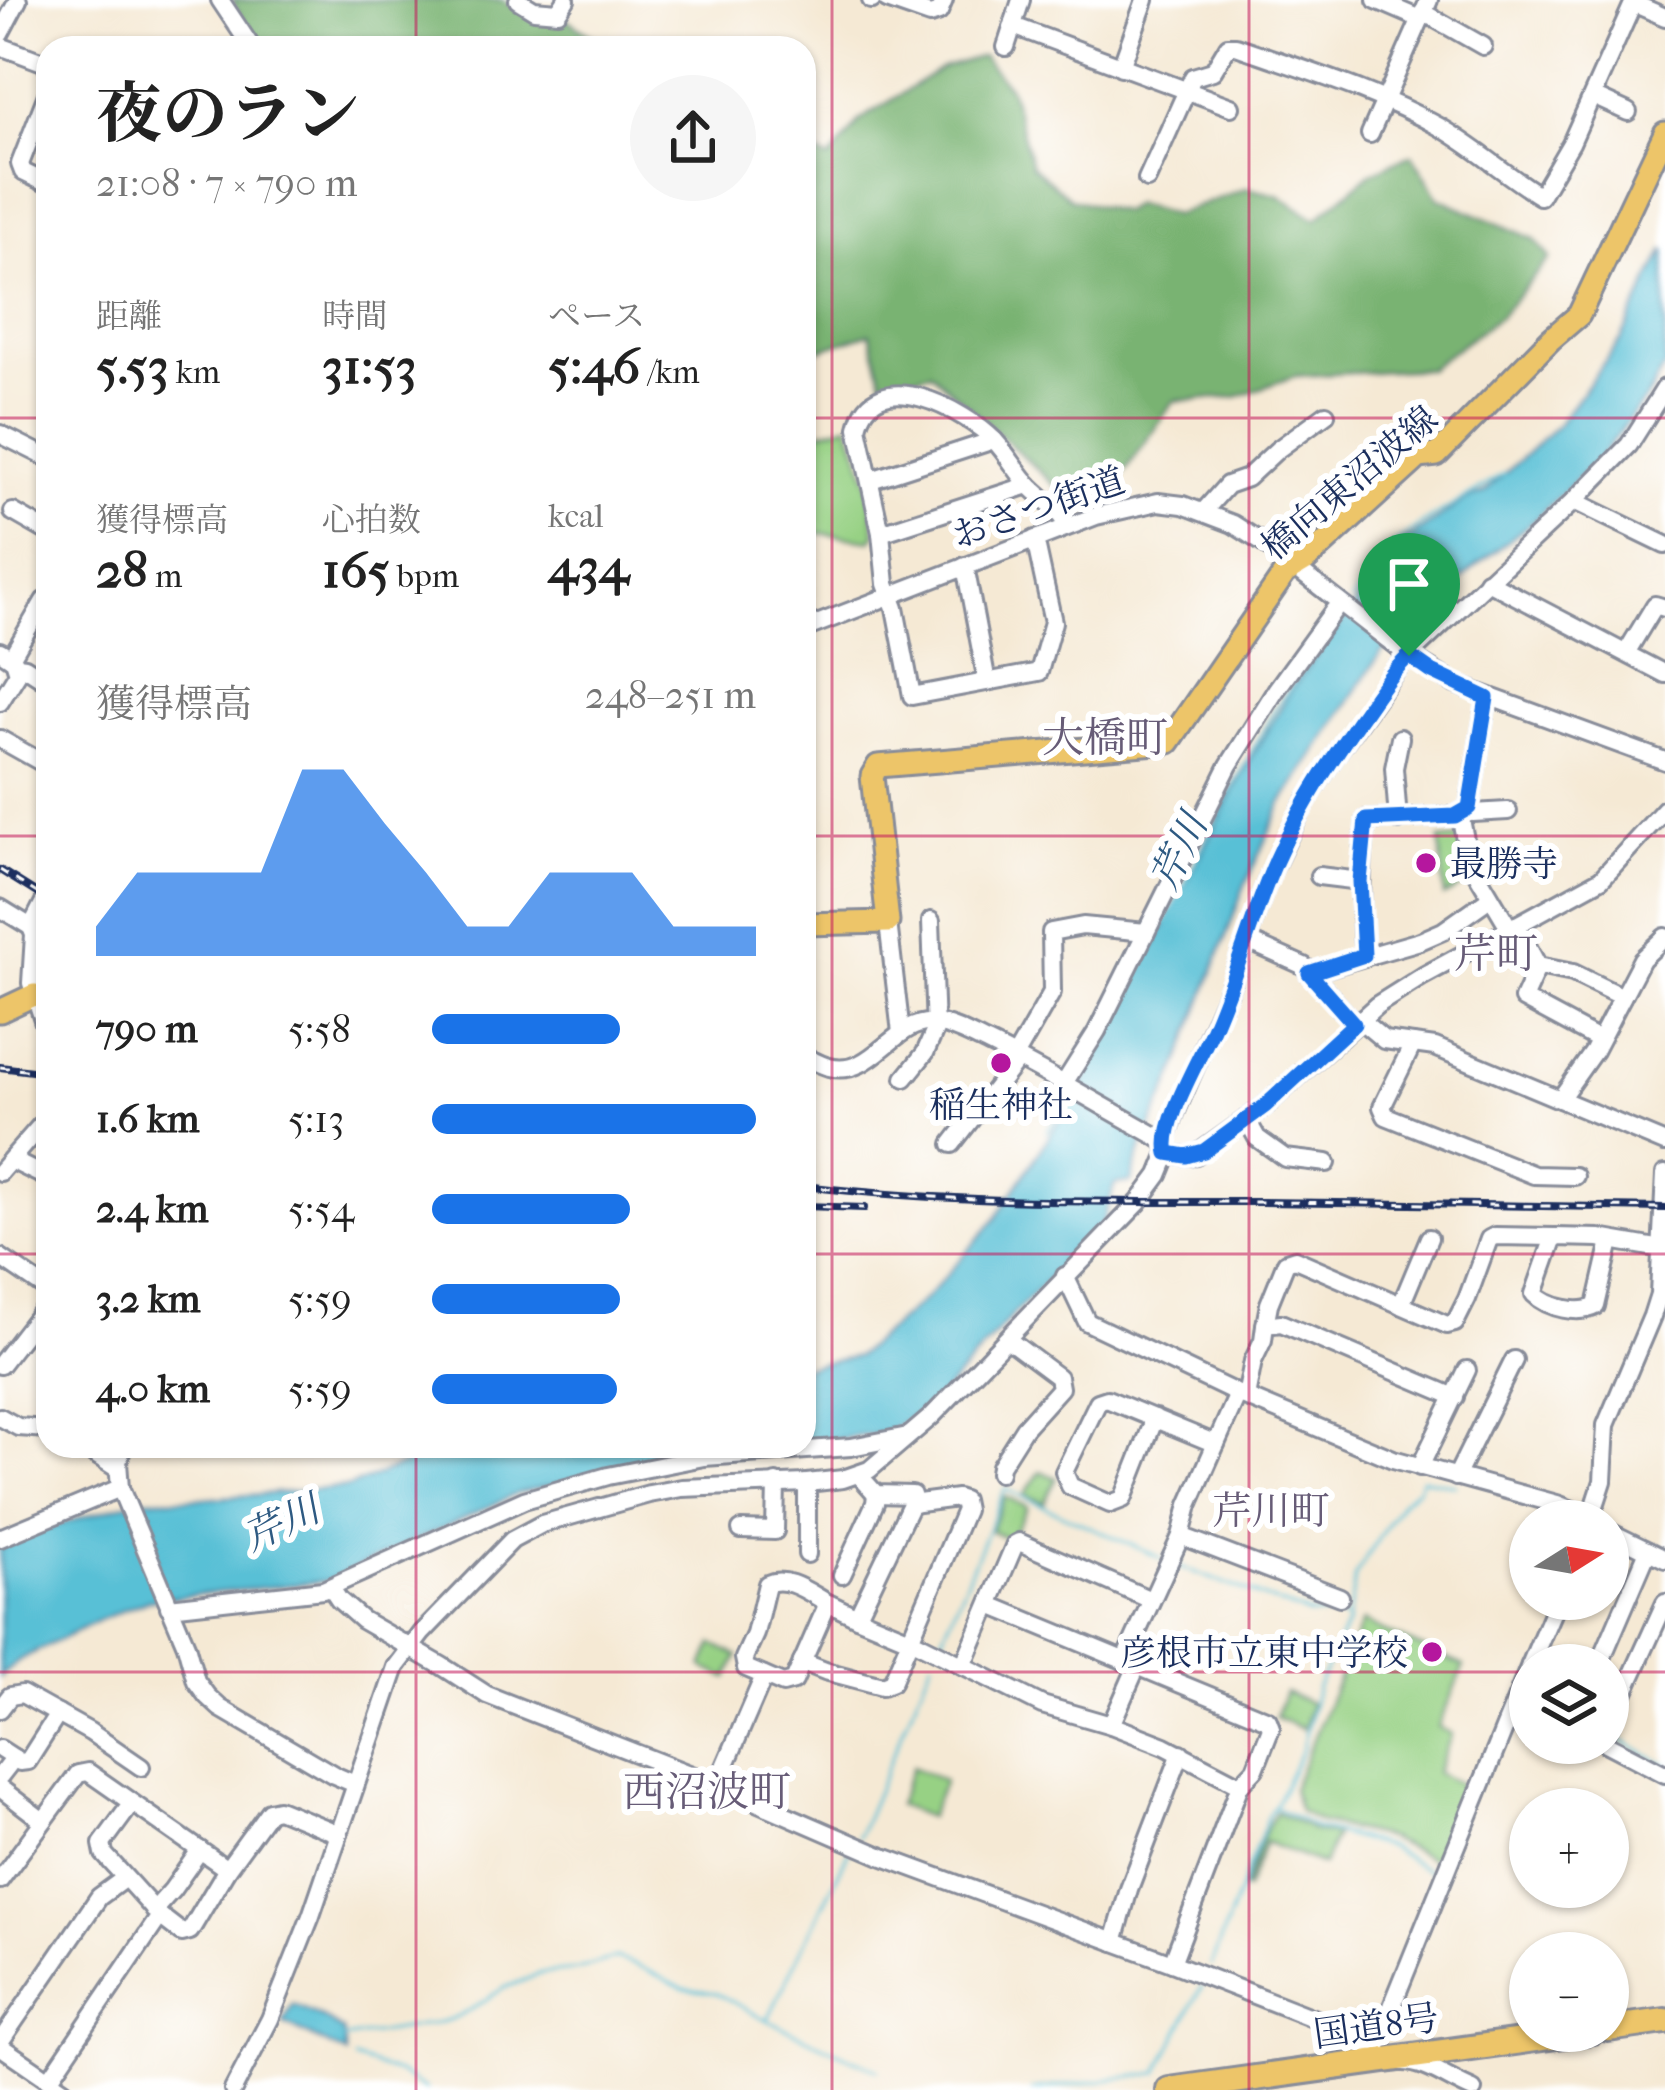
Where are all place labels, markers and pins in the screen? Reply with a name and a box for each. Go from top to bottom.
pin [1358,533,1460,656]
place label: 最勝寺 [1450,843,1558,885]
marker: 最勝寺 [1413,850,1439,876]
marker: 稲生神社 [988,1050,1014,1076]
place label: 稲生神社 [929,1084,1073,1126]
place label: 彦根市立東中学校 [1120,1632,1408,1674]
marker: 彦根市立東中学校 [1419,1639,1445,1665]

